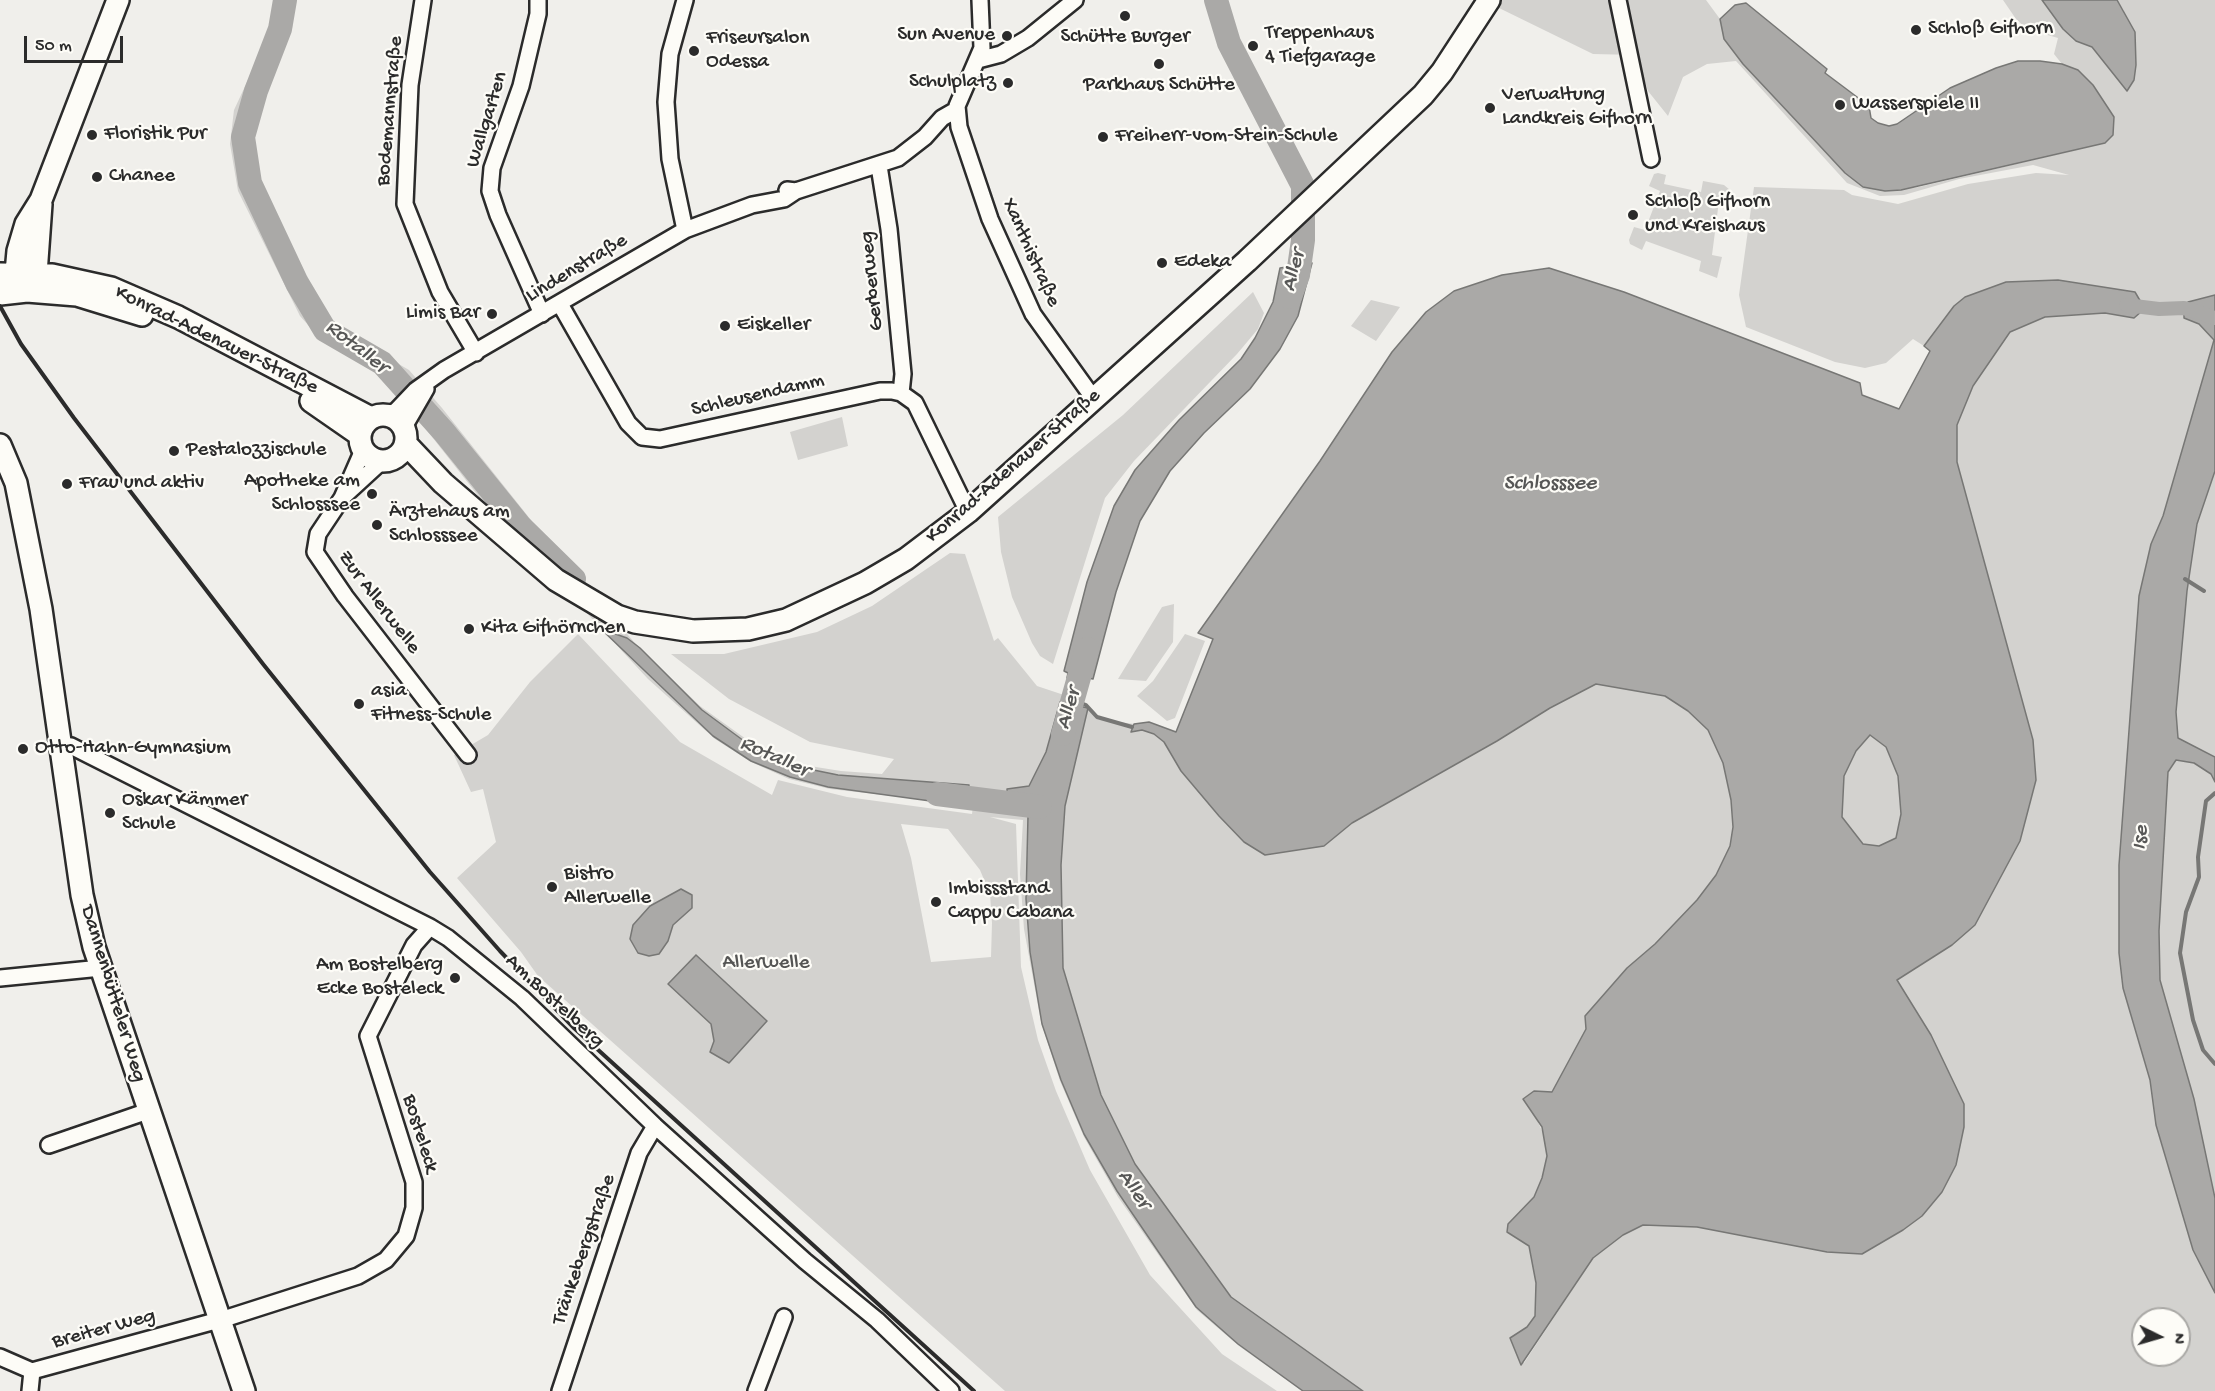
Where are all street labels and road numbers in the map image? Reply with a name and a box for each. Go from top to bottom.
street label: Bodemannstraße [372,35,410,187]
street label: Wallgarten [461,69,515,171]
street label: Xanthistraße [995,195,1065,311]
street label: Lindenstraße [522,229,632,309]
street label: Gerberweg [855,230,891,332]
street label: Konrad-Adenauer-Straße [110,281,322,401]
street label: Schleusendamm [689,368,827,424]
street label: Konrad-Adenauer-Straße [921,384,1107,550]
street label: Zur Allerwelle [331,546,425,660]
street label: Dannenbütteler Weg [73,903,151,1085]
street label: Am Bostelberg [499,949,609,1055]
street label: Bosteleck [395,1092,443,1176]
street label: Tränkebergstraße [547,1171,623,1329]
street label: Breiter Weg [50,1304,158,1356]

